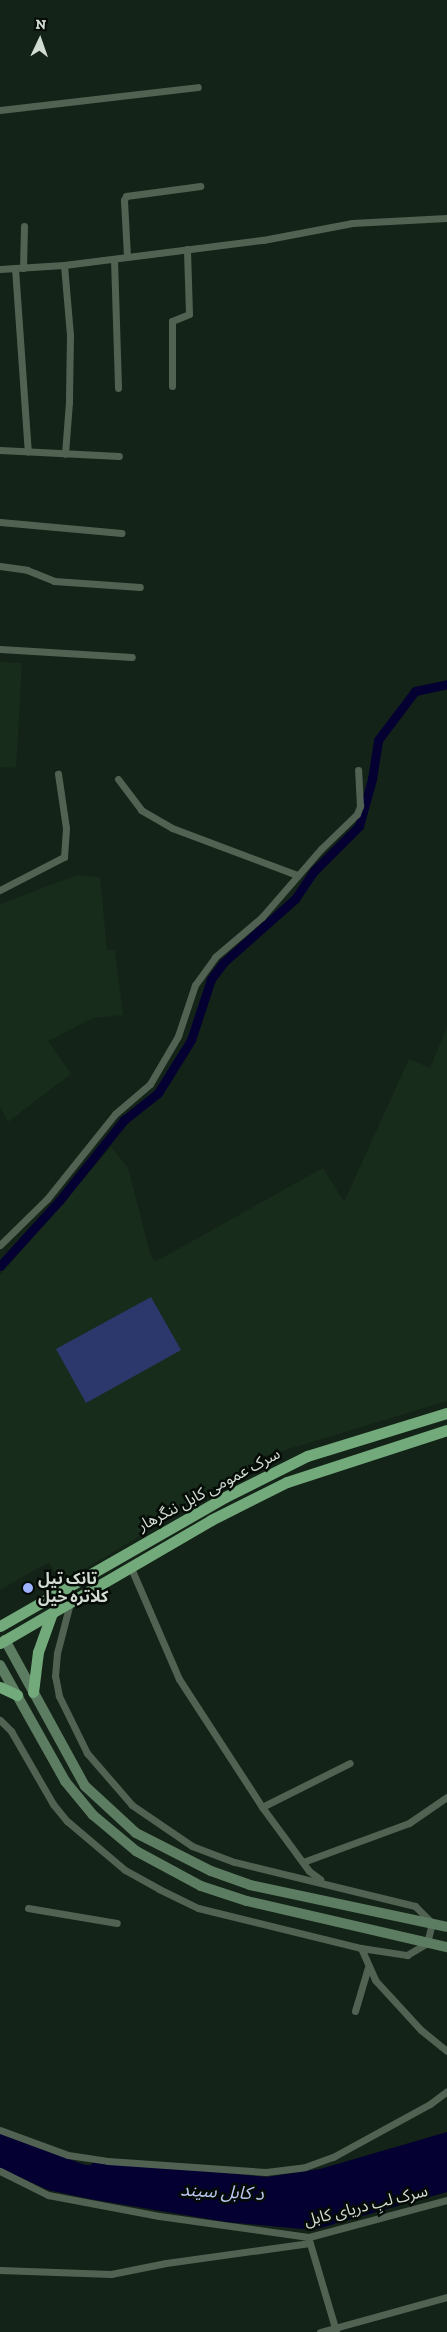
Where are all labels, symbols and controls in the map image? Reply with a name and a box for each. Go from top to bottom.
north arrow [15,15,65,65]
text: N [35,16,47,33]
street label: سرک عمومی کابل ننگرهار [134,1444,284,1536]
place label: تانک تیل کلاتره خیل [38,1569,108,1607]
marker: تانک تیل کلاتره خیل [22,1582,34,1594]
water label: د کابل سيند [180,2179,264,2205]
street label: سرک لبِ دریای کابل [302,2181,430,2231]

